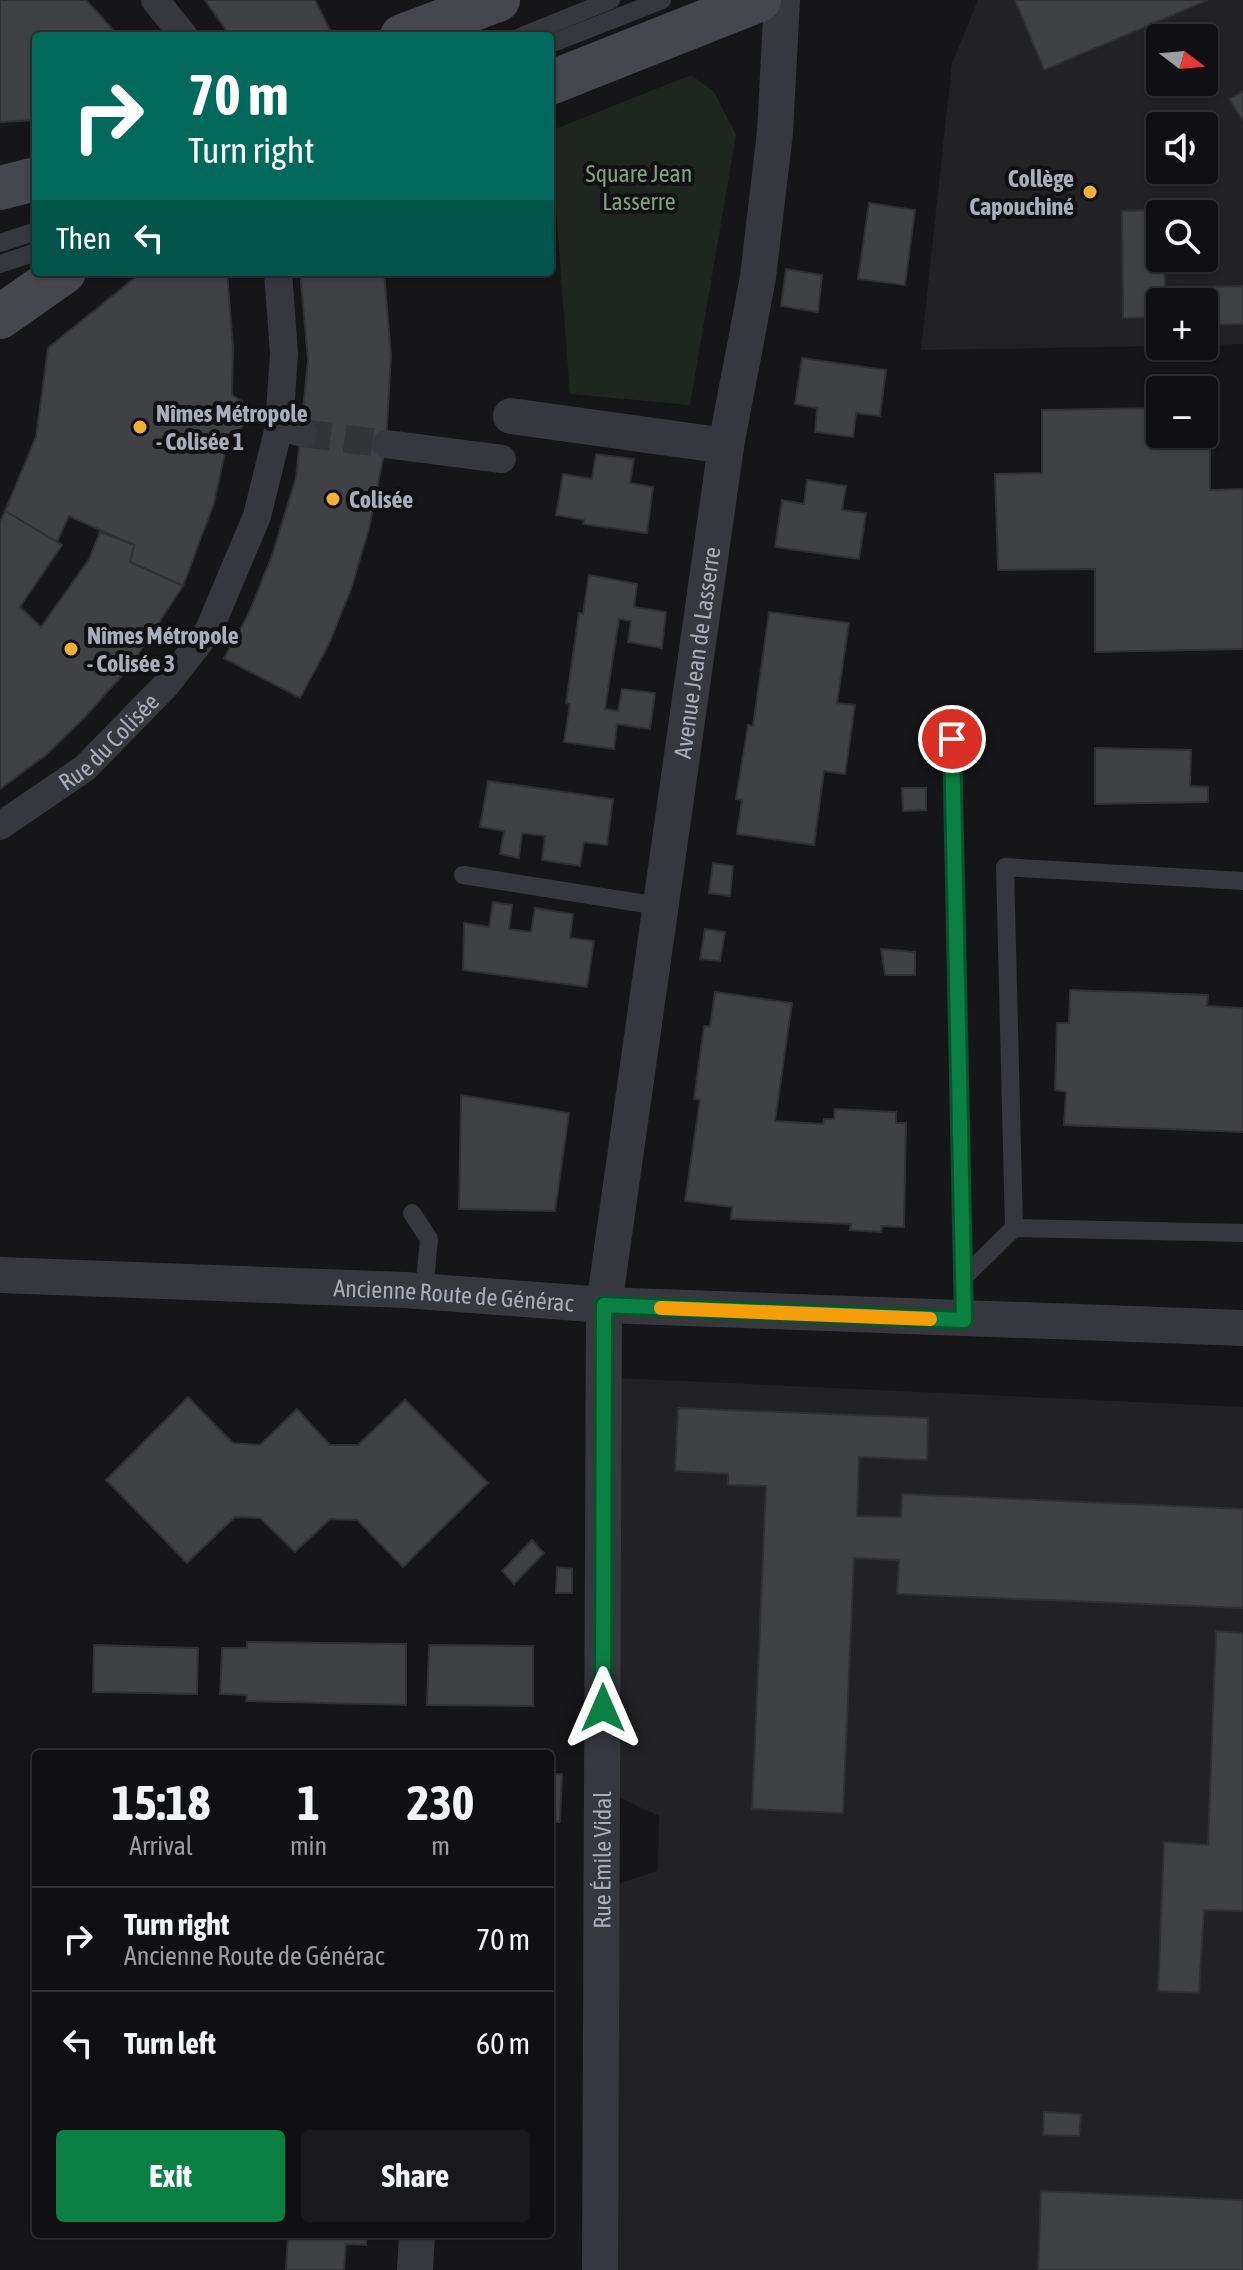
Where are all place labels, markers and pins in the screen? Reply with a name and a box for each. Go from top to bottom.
place label: Collège Capouchiné [969,165,1074,220]
marker: Collège Capouchiné [1081,183,1099,201]
place label: Nîmes Métropole - Colisée 1 [156,400,308,455]
marker: Nîmes Métropole - Colisée 1 [131,418,149,436]
place label: Colisée [349,486,413,513]
marker: Colisée [324,490,342,508]
place label: Nîmes Métropole - Colisée 3 [87,622,239,677]
marker: Nîmes Métropole - Colisée 3 [62,640,80,658]
pin [918,705,986,773]

